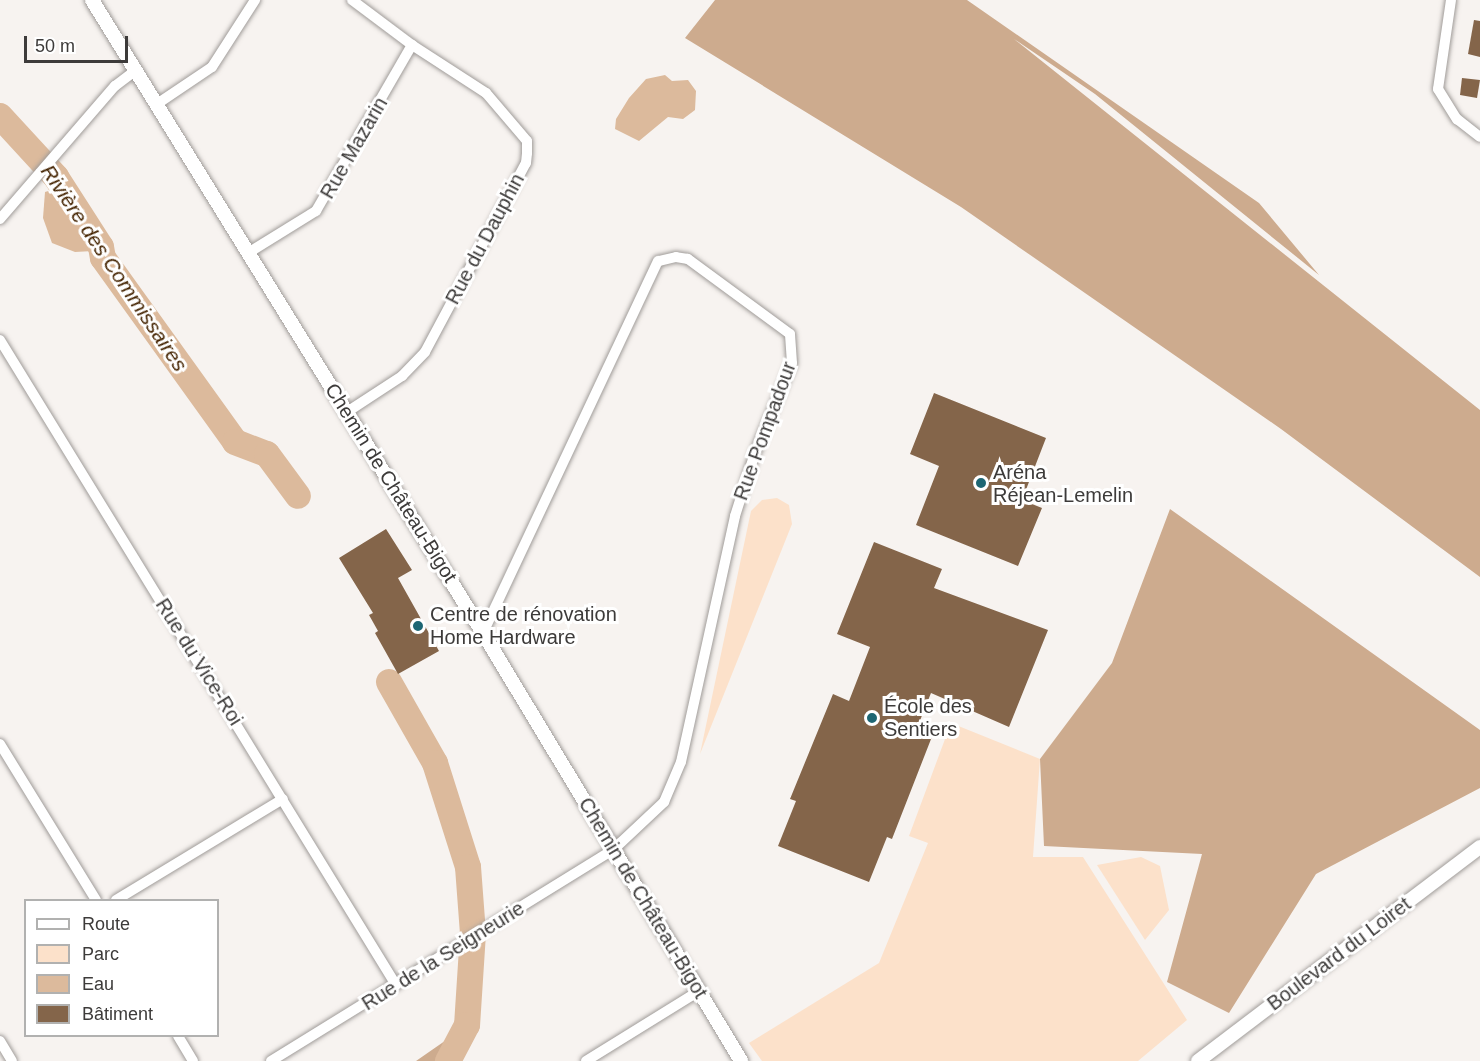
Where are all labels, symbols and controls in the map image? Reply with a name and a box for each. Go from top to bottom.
scale bar [27,24,130,62]
text: 50 m [35,36,75,56]
street label: Rue Mazarin [315,93,393,203]
water label: Rivière des Commissaires [35,160,193,376]
street label: Rue du Dauphin [440,170,530,308]
street label: Rue Pompadour [729,358,801,504]
street label: Chemin de Château-Bigot [320,379,462,587]
place label: Aréna Réjean‑Lemelin [993,460,1133,507]
marker: Aréna Réjean‑Lemelin [974,476,988,490]
street label: Rue du Vice-Roi [150,594,248,730]
place label: Centre de rénovation Home Hardware [430,602,617,649]
marker: Centre de rénovation Home Hardware [411,619,425,633]
place label: École des Sentiers [884,694,972,741]
marker: École des Sentiers [865,711,879,725]
street label: Chemin de Château-Bigot [573,793,713,1003]
street label: Boulevard du Loiret [1263,892,1415,1016]
street label: Rue de la Seigneurie [357,896,529,1016]
legend [24,899,219,1037]
text: Route [82,914,130,934]
text: Parc [82,944,119,964]
text: Eau [82,974,114,994]
text: Bâtiment [82,1004,153,1024]

